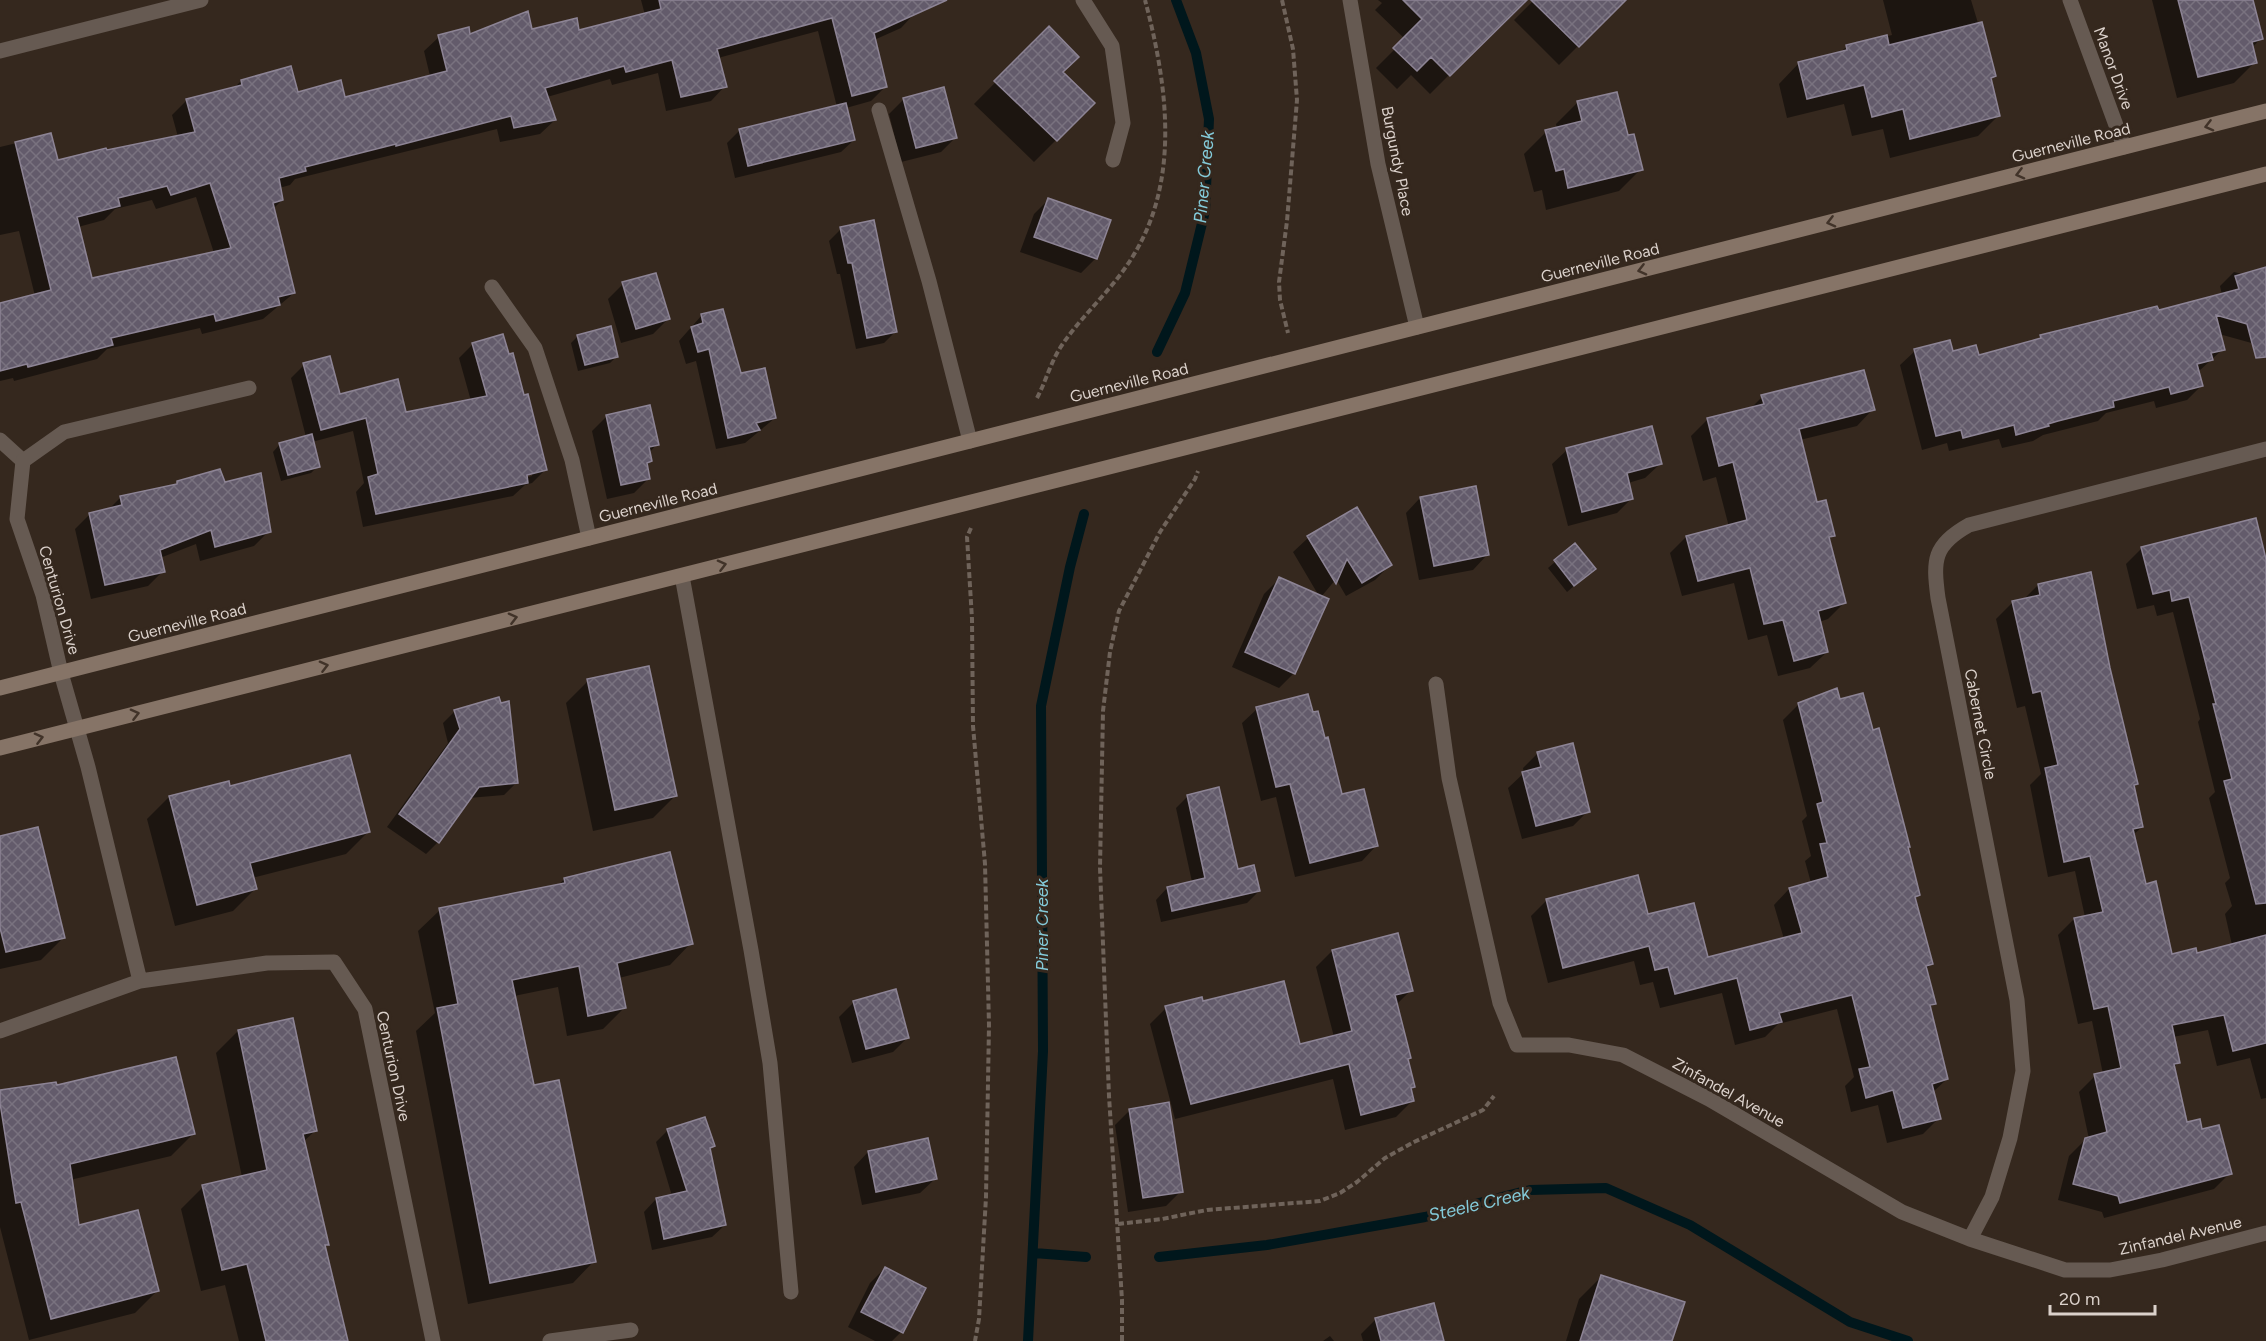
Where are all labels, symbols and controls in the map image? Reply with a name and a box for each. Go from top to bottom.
street label: Manor Drive [2090,24,2137,112]
street label: Burgundy Place [1378,105,1418,218]
one-way arrow [2204,118,2214,131]
street label: Guerneville Road [2010,119,2132,166]
water label: Piner Creek [1189,129,1219,224]
one-way arrow [2016,166,2026,179]
one-way arrow [1827,214,1837,227]
street label: Guerneville Road [1539,239,1661,286]
one-way arrow [1638,263,1648,275]
street label: Guerneville Road [1068,359,1190,406]
street label: Guerneville Road [597,479,719,526]
street label: Centurion Drive [35,543,84,657]
one-way arrow [717,560,727,573]
street label: Guerneville Road [126,599,248,646]
one-way arrow [507,613,517,626]
one-way arrow [318,661,328,674]
street label: Cabernet Circle [1960,667,2001,781]
one-way arrow [129,709,139,722]
one-way arrow [34,733,44,746]
water label: Piner Creek [1031,877,1053,971]
street label: Centurion Drive [373,1009,415,1123]
street label: Zinfandel Avenue [1669,1054,1788,1131]
water label: Steele Creek [1426,1181,1533,1226]
street label: Zinfandel Avenue [2117,1212,2244,1259]
scale bar [2050,1278,2155,1316]
text: 20 m [2059,1288,2100,1310]

